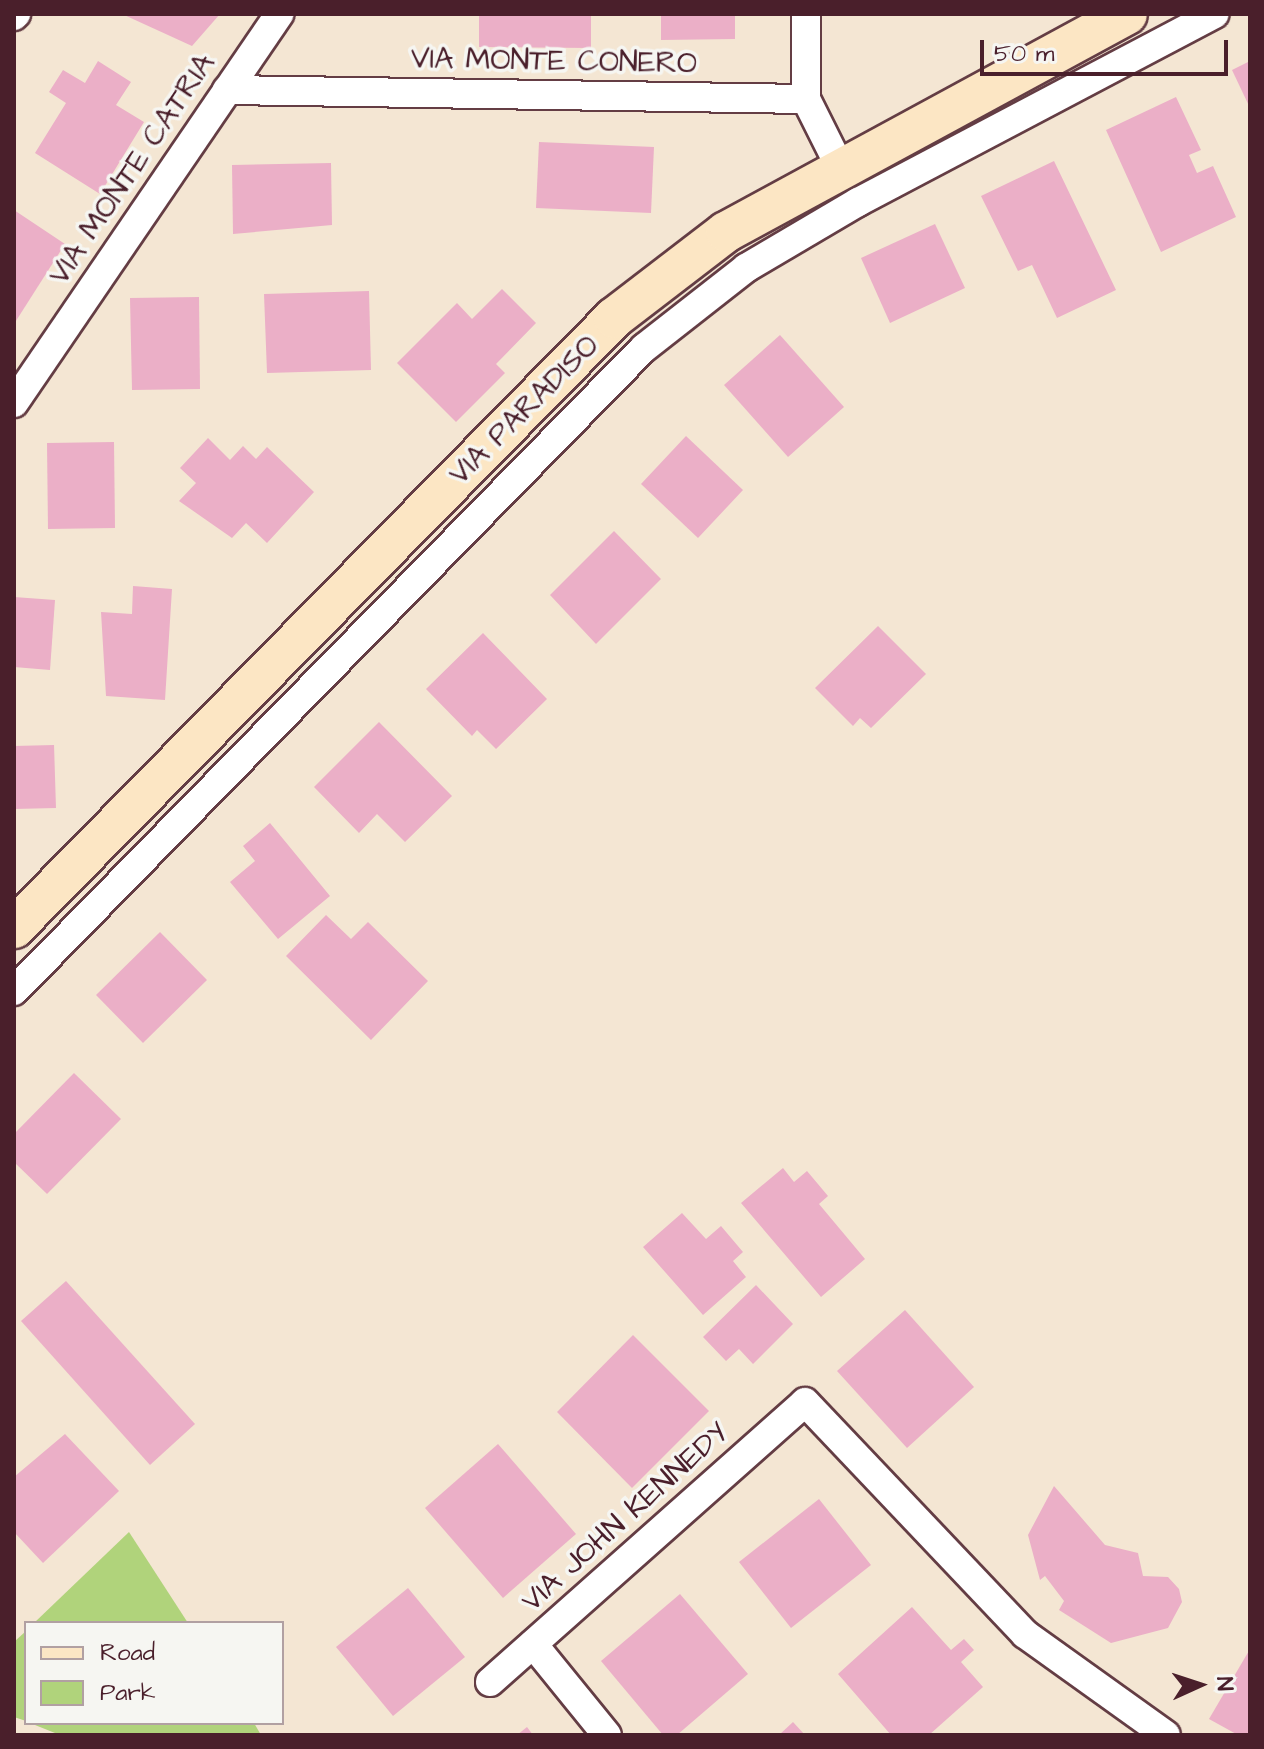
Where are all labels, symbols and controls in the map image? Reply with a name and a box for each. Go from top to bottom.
scale bar [984,24,1232,74]
text: 50 m [994,37,1054,71]
street label: VIA MONTE CONERO [411,41,697,81]
street label: VIA MONTE CATRIA [41,47,223,291]
street label: VIA PARADISO [442,328,606,492]
street label: VIA JOHN KENNEDY [514,1415,736,1619]
legend [24,1621,284,1725]
text: Road [100,1636,155,1670]
north arrow [1160,1645,1240,1725]
text: Park [100,1676,156,1710]
text: N [1209,1676,1240,1691]

